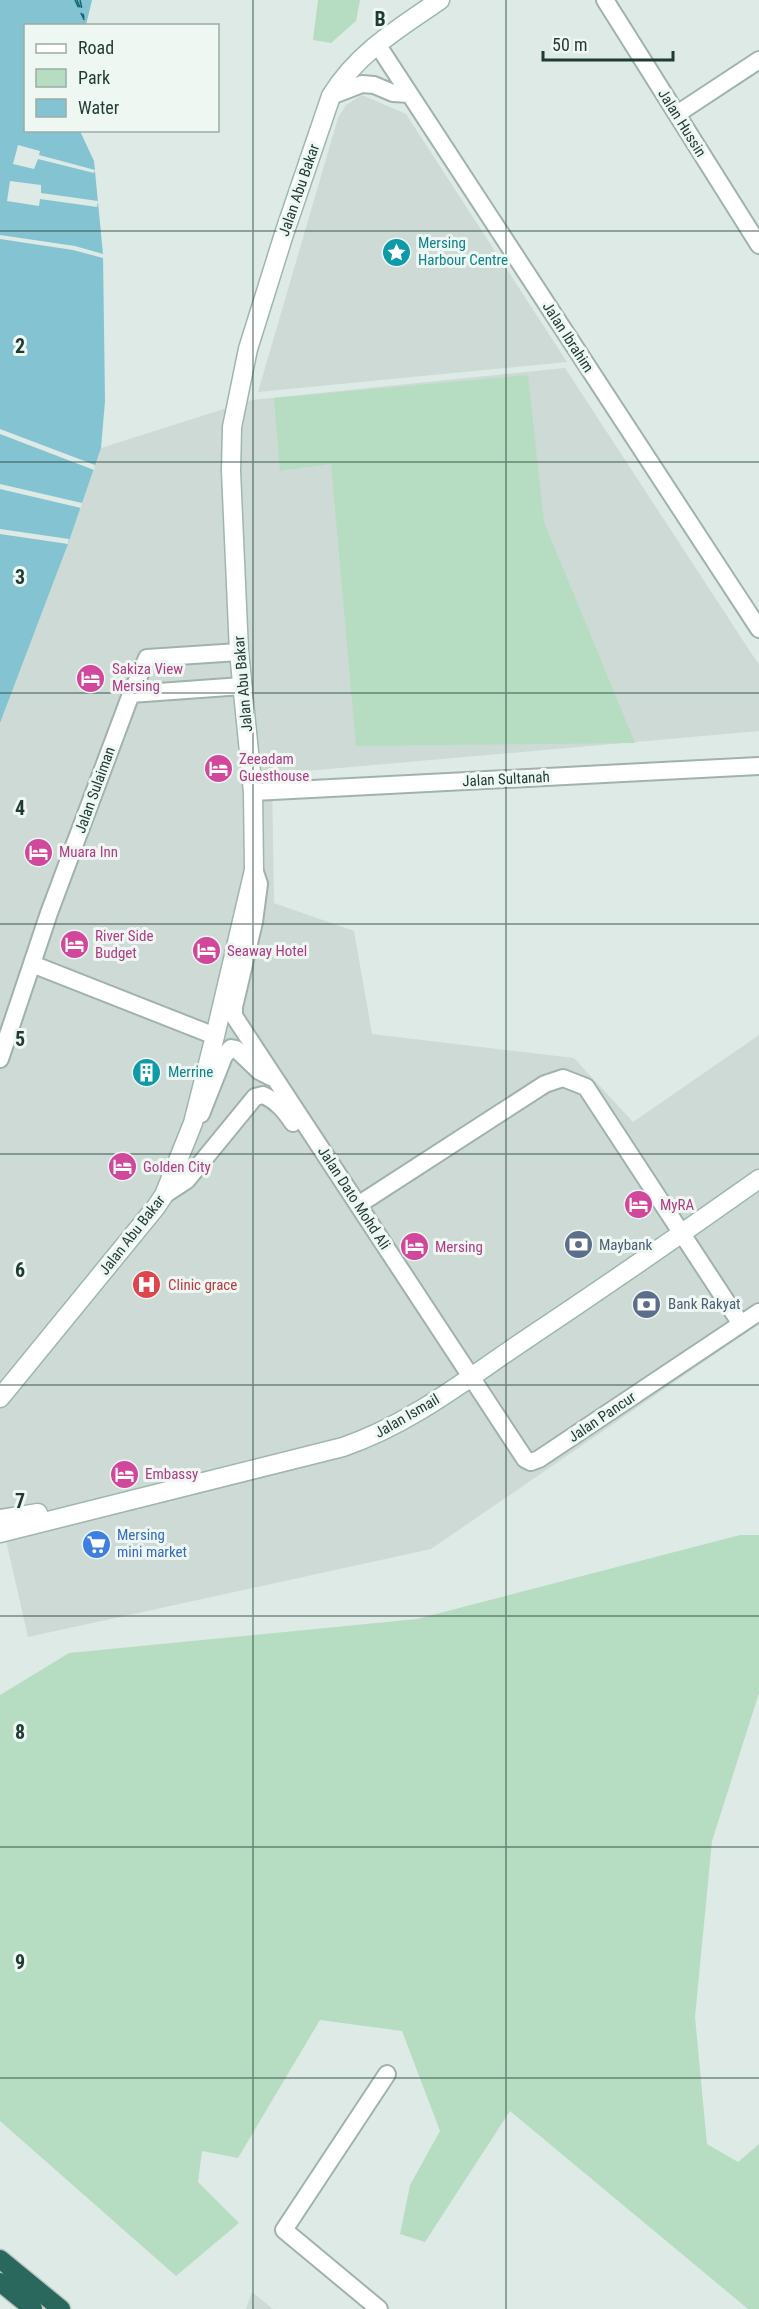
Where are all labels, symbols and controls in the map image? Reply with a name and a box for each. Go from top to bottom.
text: B [374,7,386,31]
legend [24,24,219,132]
scale bar [543,24,674,62]
text: 50 m [552,34,587,55]
text: Road [78,37,114,58]
text: Park [78,67,110,88]
street label: Jalan Hussin [654,86,710,160]
text: Water [78,97,120,118]
street label: Jalan Abu Bakar [275,141,323,239]
place label: Mersing Harbour Centre [418,234,508,269]
place icon: Mersing Harbour Centre [381,236,413,268]
street label: Jalan Ibrahim [539,298,597,376]
text: 2 [15,334,25,358]
text: 3 [15,565,25,589]
street label: Jalan Abu Bakar [230,635,256,733]
place label: Sakiza View Mersing [112,660,183,695]
hotel icon: Sakiza View Mersing [75,662,107,694]
street label: Jalan Sulaiman [71,744,119,836]
place label: Zeeadam Guesthouse [239,750,309,785]
hotel icon: Zeeadam Guesthouse [202,752,234,784]
street label: Jalan Sultanah [462,768,550,790]
text: 4 [15,796,25,820]
hotel icon: Muara Inn [22,836,54,868]
place label: Muara Inn [59,843,118,861]
place label: River Side Budget [95,927,153,962]
hotel icon: River Side Budget [58,929,90,961]
hotel icon: Seaway Hotel [190,935,222,967]
place label: Seaway Hotel [227,942,307,960]
text: 5 [15,1027,25,1051]
building icon: Merrine [131,1056,163,1088]
place label: Merrine [168,1063,213,1081]
street label: Jalan Dato Mohd Ali [314,1143,394,1253]
hotel icon: Golden City [106,1151,138,1183]
place label: Golden City [143,1158,211,1176]
hotel icon: MyRA [623,1189,655,1221]
street label: Jalan Abu Bakar [95,1191,169,1279]
place label: MyRA [660,1196,695,1214]
bank icon: Maybank [562,1229,594,1261]
hotel icon: Mersing [398,1231,430,1263]
place label: Maybank [599,1236,653,1254]
place label: Mersing [435,1238,483,1256]
text: 6 [15,1258,25,1282]
hospital icon: Clinic grace [131,1269,163,1301]
place label: Clinic grace [168,1276,237,1294]
bank icon: Bank Rakyat [631,1288,663,1320]
place label: Bank Rakyat [668,1295,741,1313]
street label: Jalan Pancur [565,1388,639,1446]
street label: Jalan Ismail [371,1390,443,1442]
hotel icon: Embassy [108,1458,140,1490]
place label: Embassy [145,1465,198,1483]
text: 7 [15,1489,25,1513]
place label: Mersing mini market [117,1526,187,1561]
supermarket icon: Mersing mini market [80,1528,112,1560]
text: 8 [15,1720,25,1744]
text: 9 [15,1950,25,1974]

